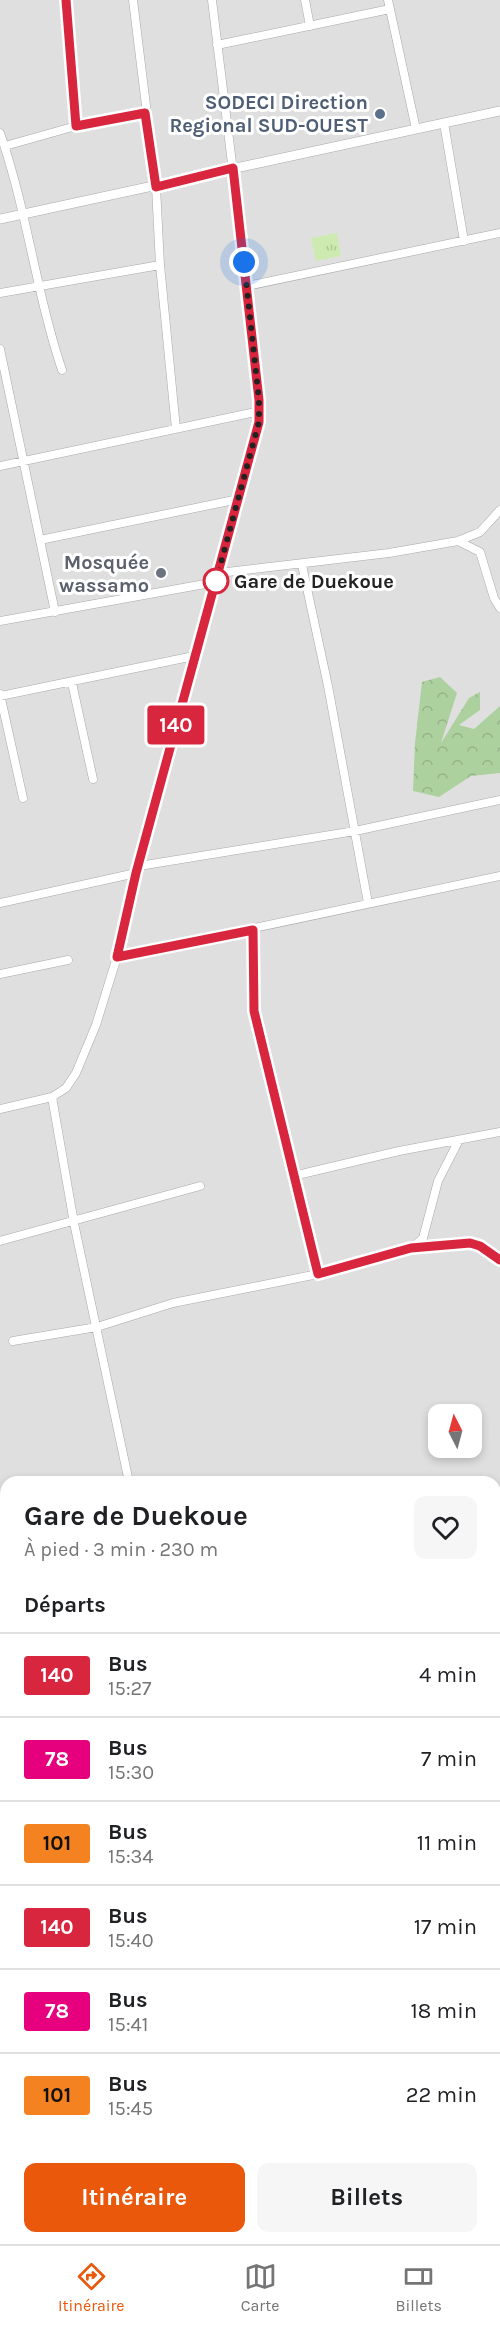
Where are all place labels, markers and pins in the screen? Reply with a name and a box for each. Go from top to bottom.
place label: SODECI Direction Regional SUD-OUEST [169,91,368,137]
marker: SODECI Direction Regional SUD-OUEST [373,107,387,121]
place label: Mosquée wassamo [59,551,149,597]
marker: Mosquée wassamo [154,566,168,580]
marker: Gare de Duekoue [203,568,229,594]
place label: Gare de Duekoue [234,570,394,593]

